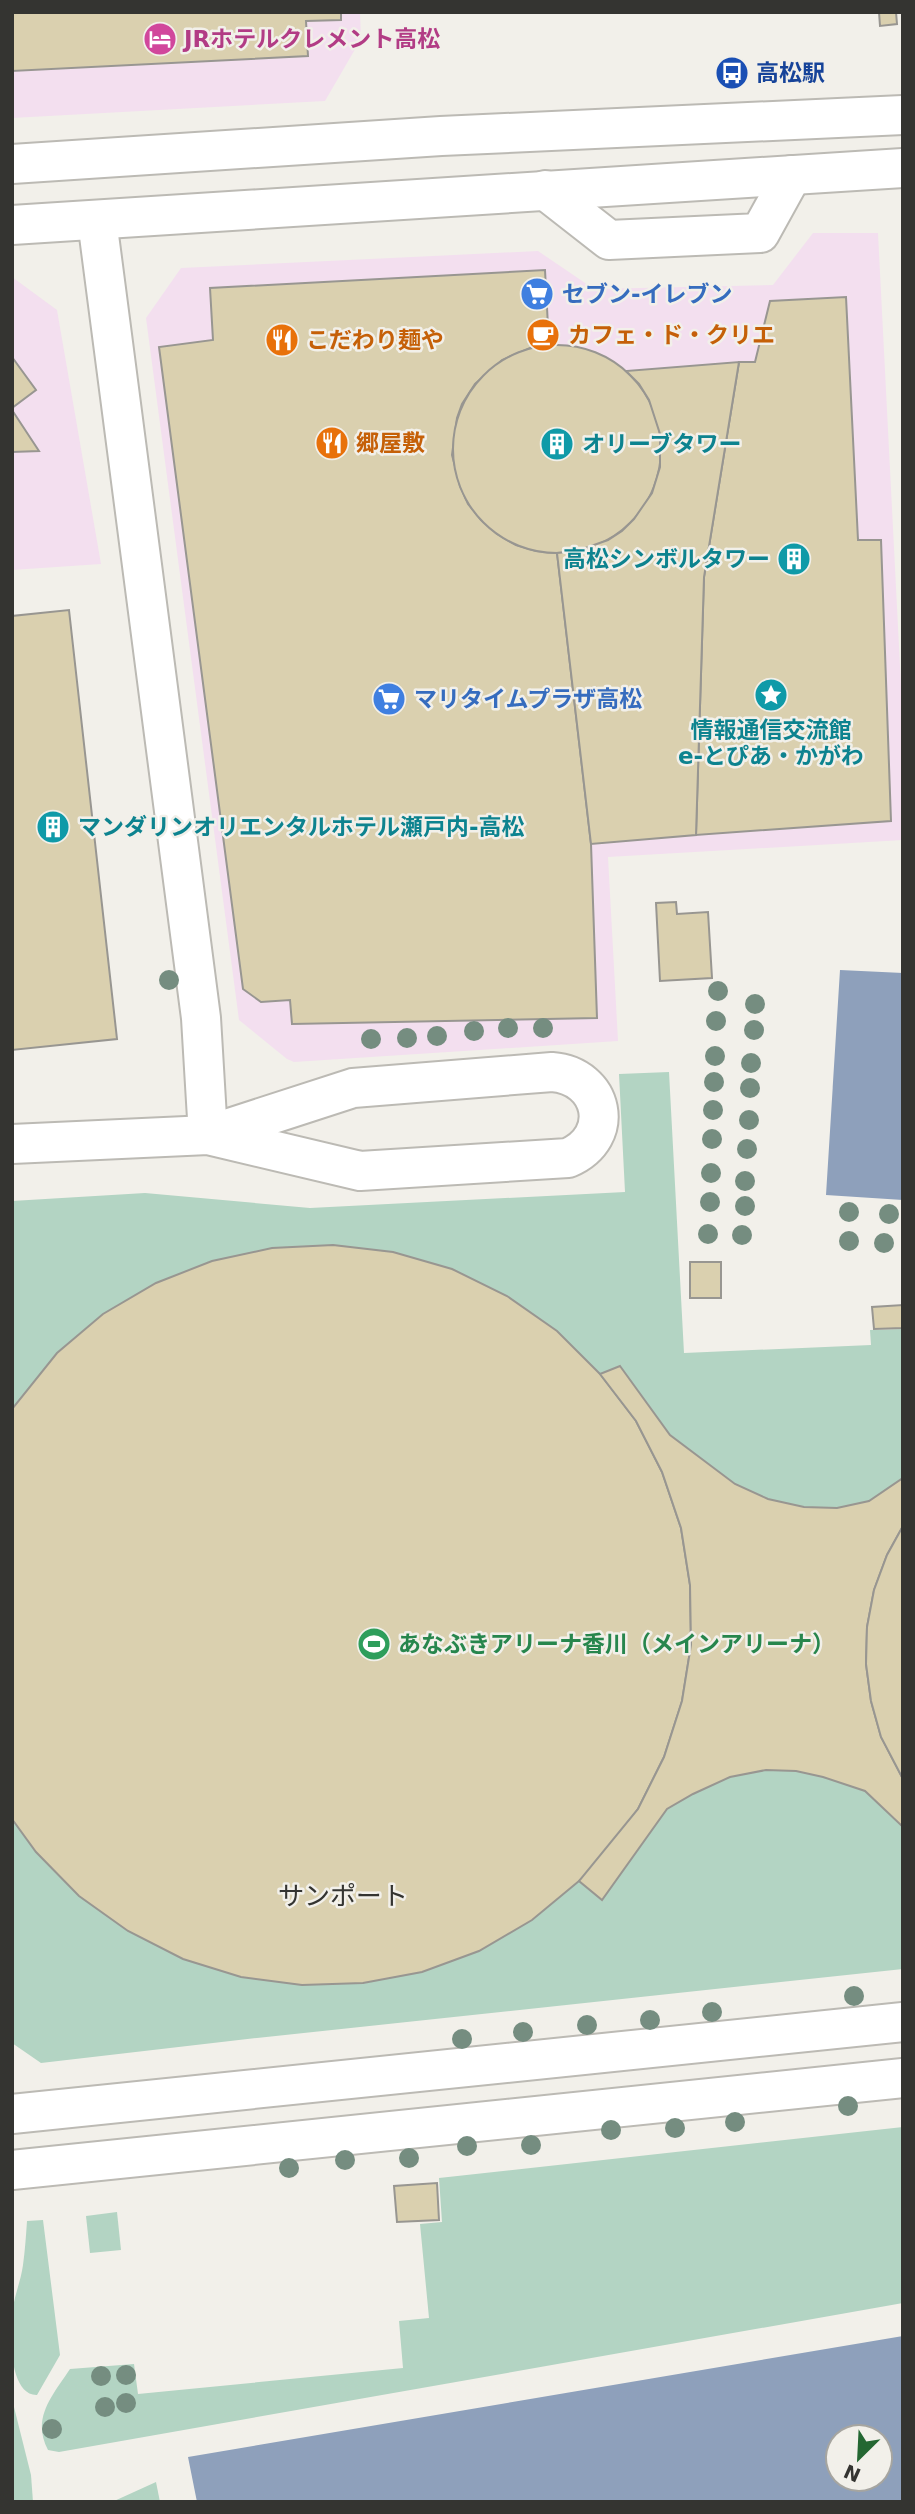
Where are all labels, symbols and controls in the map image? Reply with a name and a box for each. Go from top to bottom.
hotel icon: JRホテルクレメント高松 [141,20,179,58]
place label: JRホテルクレメント高松 [182,26,440,52]
bus stop icon: 高松駅 [713,54,751,92]
place label: 高松駅 [756,60,825,86]
supermarket icon: セブン-イレブン [518,275,556,313]
place label: セブン-イレブン [562,281,733,307]
cafe icon: カフェ・ド・クリエ [524,316,562,354]
restaurant icon: こだわり麺や [263,321,301,359]
place label: カフェ・ド・クリエ [568,322,775,348]
place label: こだわり麺や [306,327,444,353]
restaurant icon: 郷屋敷 [313,424,351,462]
building icon: オリーブタワー [538,425,576,463]
place label: 郷屋敷 [356,430,425,456]
place label: オリーブタワー [582,431,742,457]
building icon: 高松シンボルタワー [775,540,813,578]
place label: 高松シンボルタワー [563,546,770,572]
place icon: 情報通信交流館 e-とぴあ・かがわ [752,676,790,714]
supermarket icon: マリタイムプラザ高松 [370,680,408,718]
place label: マリタイムプラザ高松 [414,686,642,712]
place label: 情報通信交流館 e-とぴあ・かがわ [678,717,864,769]
building icon: マンダリンオリエンタルホテル瀬戸内-高松 [34,808,72,846]
place label: マンダリンオリエンタルホテル瀬戸内-高松 [78,814,525,840]
sports icon: あなぶきアリーナ香川（メインアリーナ） [355,1625,393,1663]
place label: あなぶきアリーナ香川（メインアリーナ） [398,1631,835,1657]
district label: サンポート [278,1881,408,1911]
north arrow [824,2423,894,2493]
text: N [840,2460,864,2487]

